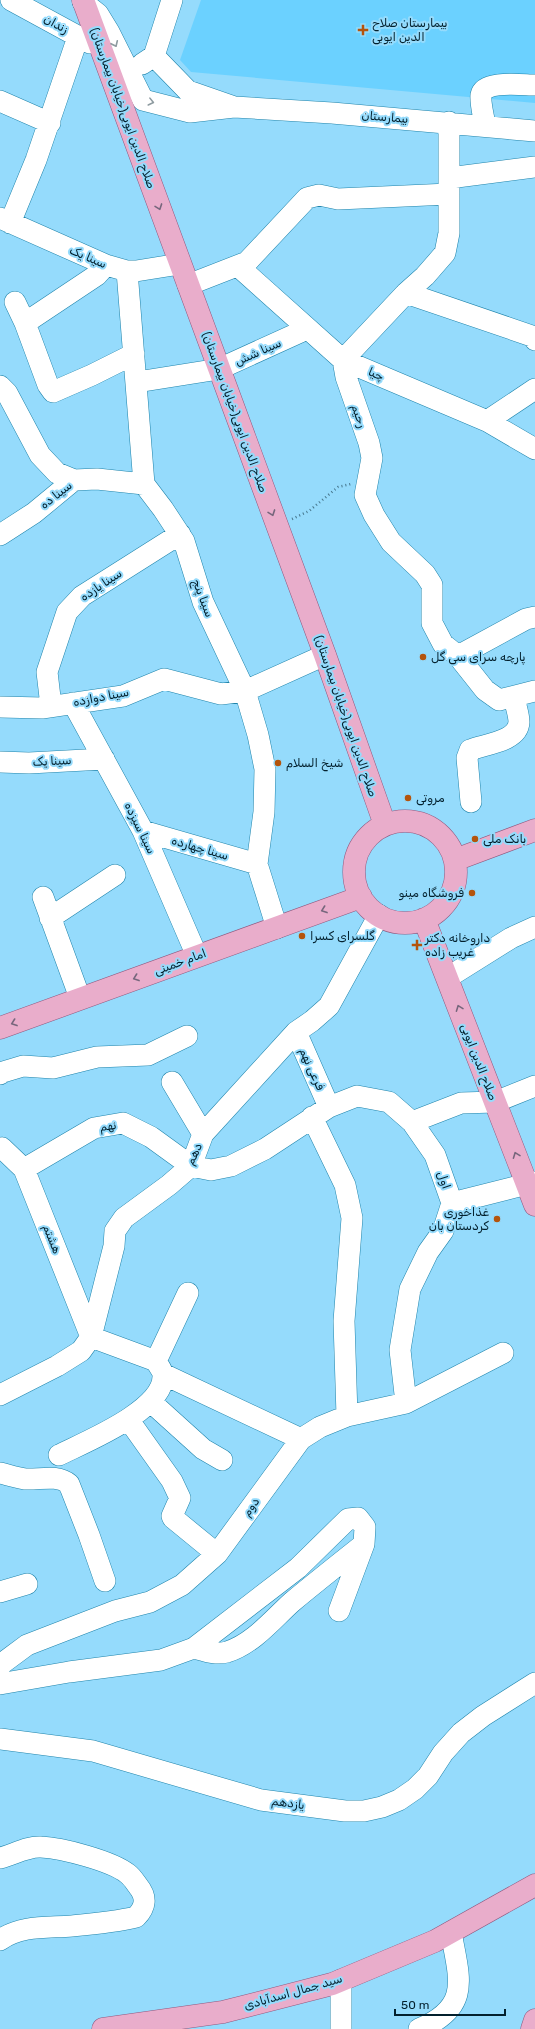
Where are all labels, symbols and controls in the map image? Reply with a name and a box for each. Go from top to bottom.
street label: زندان [41,12,71,37]
place label: بیمارستان صلاح الدین ایوبی [372,16,448,45]
marker: بیمارستان صلاح الدین ایوبی [357,24,369,36]
street label: صلاح الدین ایوبی(خیابان بیمارستان) [85,26,159,191]
one-way arrow [110,39,118,47]
one-way arrow [147,97,154,106]
street label: بیمارستان [361,108,409,127]
one-way arrow [155,204,163,211]
street label: سینا یک [67,243,109,271]
street label: صلاح الدین ایوبی(خیابان بیمارستان) [197,330,271,495]
street label: سینا شش [233,336,283,368]
street label: چیا [366,364,386,384]
street label: رحیم [348,402,370,430]
street label: سینا ده [37,478,75,512]
one-way arrow [268,509,276,516]
street label: سینا یازده [77,566,125,605]
street label: سینا پنج [187,577,217,620]
street label: صلاح الدین ایوبی(خیابان بیمارستان) [310,633,380,799]
place label: پارچه سرای سی گل [431,650,525,665]
marker: پارچه سرای سی گل [418,652,428,662]
street label: سینا دوازده [72,685,130,710]
street label: سینا یک [32,753,72,769]
place label: شیخ السلام [286,756,343,772]
marker: شیخ السلام [273,758,283,768]
place label: مروتی [416,791,445,806]
marker: مروتی [403,793,413,803]
street label: سینا سیزده [121,800,158,856]
place label: بانک ملی [483,832,526,847]
street label: سینا چهارده [170,833,230,864]
marker: بانک ملی [470,834,480,844]
place label: فروشگاه مینو [399,886,464,901]
marker: فروشگاه مینو [467,888,477,898]
one-way arrow [321,906,328,914]
place label: گلسرای کسرا [310,929,375,944]
marker: گلسرای کسرا [297,931,307,941]
place label: داروخانه دکتر غریب زاده [424,931,490,960]
marker: داروخانه دکتر غریب زاده [412,940,422,950]
street label: امام خمینی [152,946,209,980]
one-way arrow [133,974,140,982]
one-way arrow [455,1005,463,1012]
one-way arrow [10,1018,17,1026]
street label: صلاح الدین ایوبی [456,1022,500,1103]
street label: فرعی نهم [296,1046,328,1093]
street label: نهم [99,1118,118,1135]
street label: دهم [183,1140,206,1168]
one-way arrow [512,1152,520,1159]
street label: اول [434,1169,454,1191]
place label: غذاخوری کردستان بان [429,1205,490,1234]
marker: غذاخوری کردستان بان [492,1214,502,1224]
street label: هشتم [39,1222,64,1256]
street label: دوم [240,1495,264,1520]
street label: یازدهم [270,1794,305,1813]
street label: سید جمال اسدآبادی [242,1971,344,2013]
scale bar [395,1991,505,2017]
text: 50 m [401,1998,429,2012]

